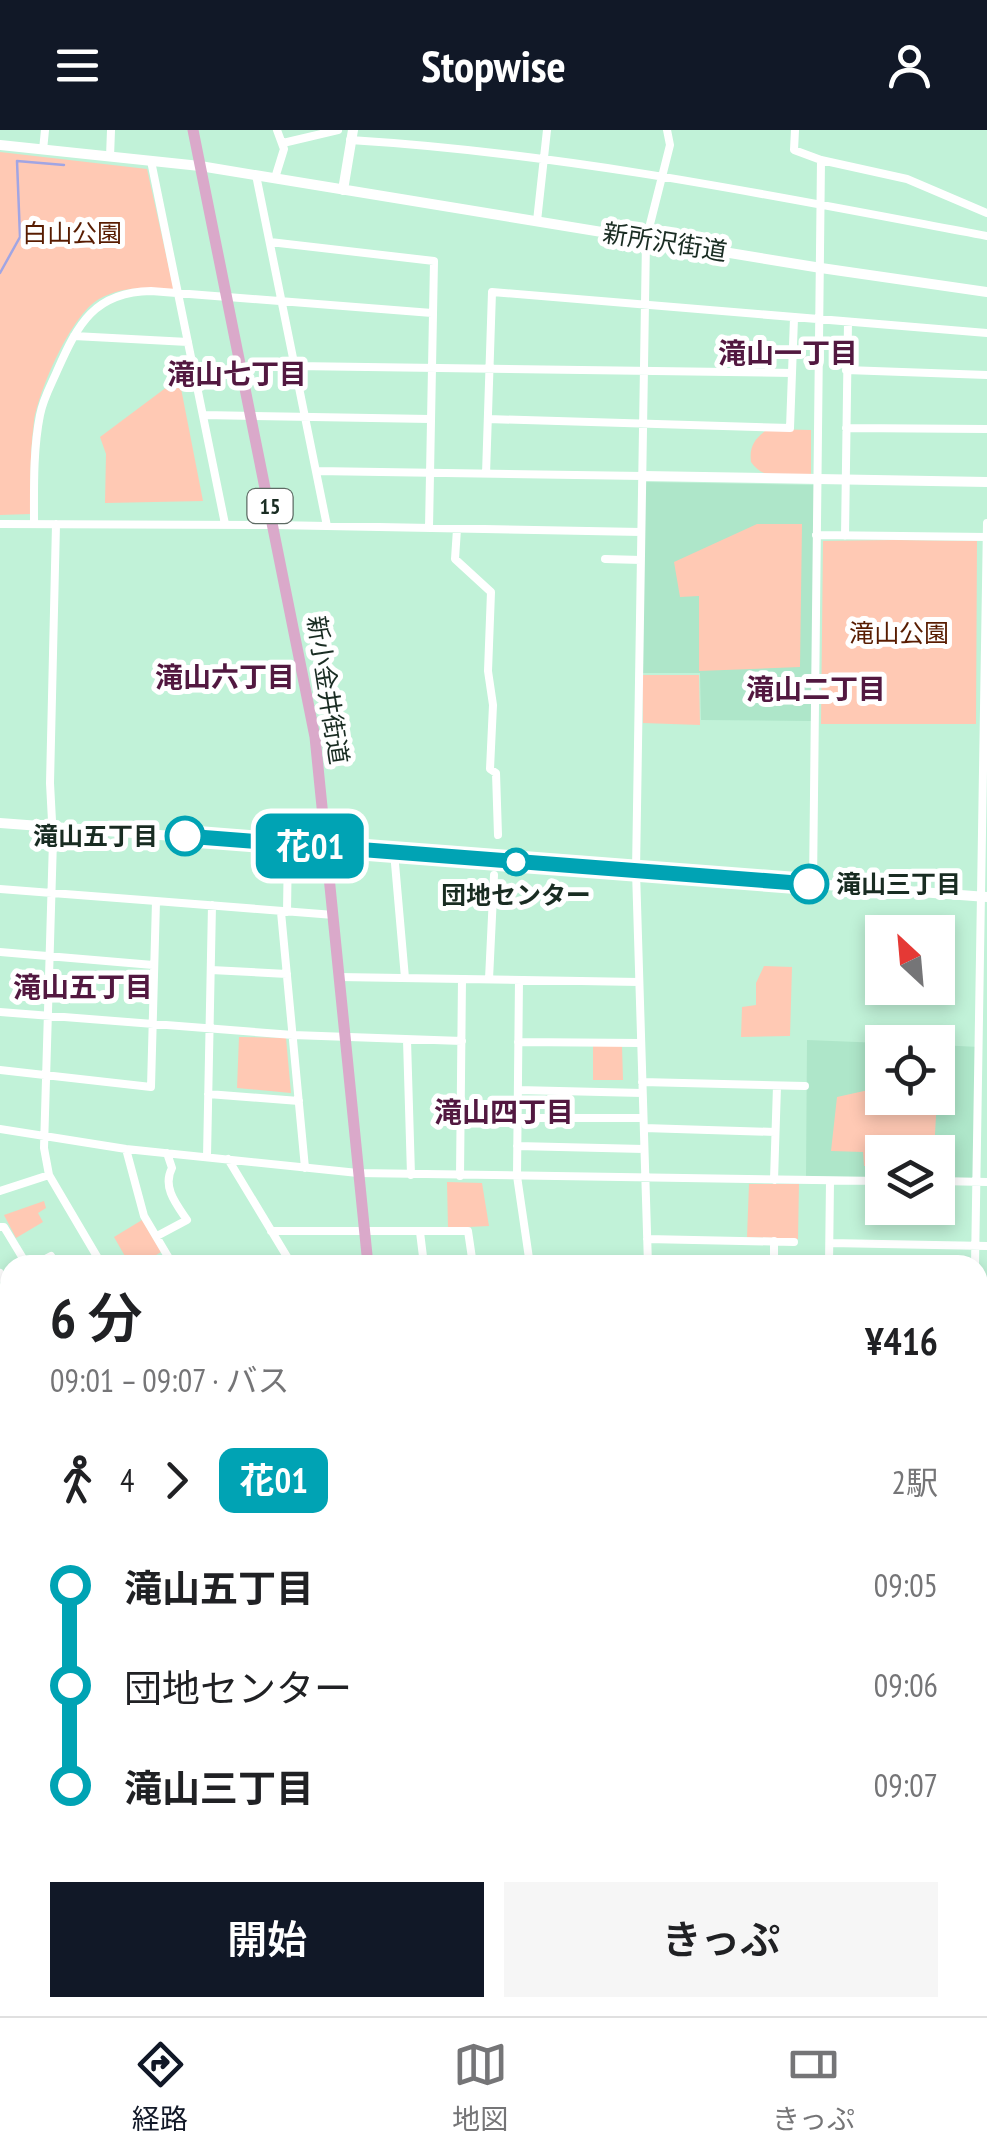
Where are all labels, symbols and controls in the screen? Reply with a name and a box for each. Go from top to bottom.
text: Stopwise [421,36,566,94]
icon: menu [50,38,105,93]
icon: person [882,38,937,93]
street label: 新所沢街道 [601,216,729,268]
park label: 白山公園 [22,217,122,249]
district label: 滝山一丁目 [718,334,858,371]
district label: 滝山七丁目 [167,355,307,392]
road number: 15 [248,489,292,523]
street label: 新小金井街道 [300,613,356,767]
park label: 滝山公園 [849,617,949,649]
district label: 滝山六丁目 [155,658,295,695]
district label: 滝山二丁目 [746,670,886,707]
line badge: 花01 [252,814,368,878]
marker: 滝山五丁目 [166,817,204,855]
place label: 滝山五丁目 [33,820,158,852]
text: 花01 [276,823,344,869]
marker: 団地センター [503,849,529,875]
marker: 滝山三丁目 [790,865,828,903]
place label: 滝山三丁目 [836,868,961,900]
place label: 団地センター [441,879,591,911]
north arrow [865,915,955,1005]
map controls [865,915,955,1225]
district label: 滝山五丁目 [13,968,153,1005]
button: locate [865,1025,955,1115]
district label: 滝山四丁目 [434,1093,574,1130]
button: layers [865,1135,955,1225]
text: 6 分 [50,1282,143,1353]
text: ¥416 [865,1316,938,1365]
text: 09:01 – 09:07 · バス [50,1359,290,1401]
icon: walk [50,1453,105,1508]
icon: forward [149,1453,204,1508]
text: 花01 [239,1457,308,1503]
text: 4 [120,1459,134,1501]
text: 2駅 [892,1461,938,1503]
text: 滝山五丁目 [124,1563,314,1612]
text: 09:05 [874,1564,938,1606]
text: 団地センター [124,1663,352,1712]
text: 09:06 [874,1664,938,1706]
text: 滝山三丁目 [124,1763,314,1812]
text: 09:07 [874,1764,938,1806]
button: 開始 [50,1882,484,1997]
button: きっぷ [504,1882,938,1997]
tab: 経路 [132,2037,188,2137]
tab: 地図 [452,2037,508,2137]
tab: きっぷ [772,2037,855,2137]

